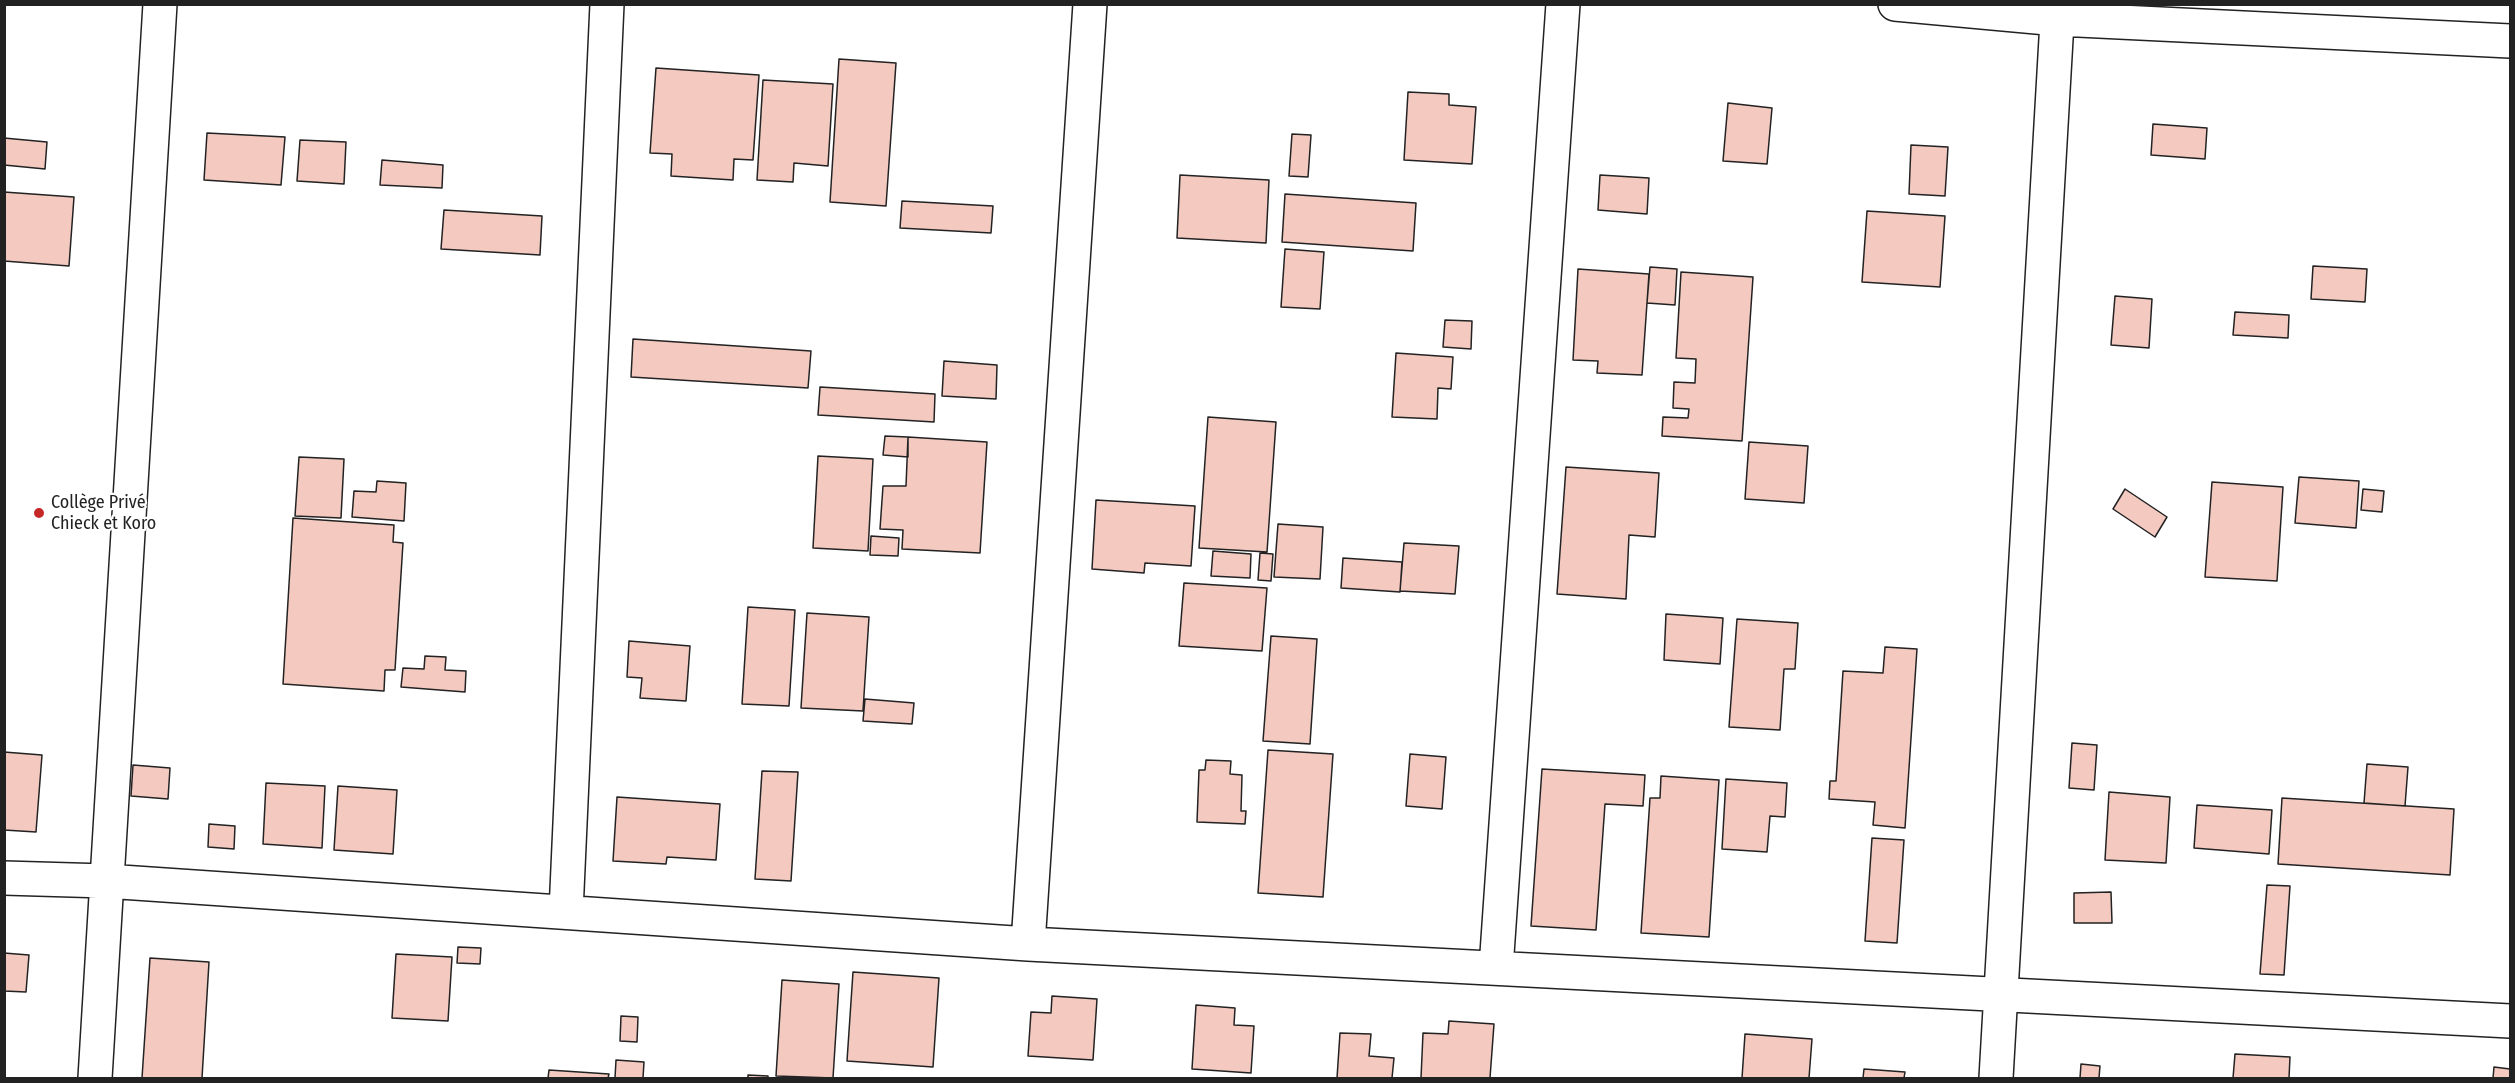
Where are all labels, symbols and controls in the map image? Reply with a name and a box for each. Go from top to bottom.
place label: Collège Privé Chieck et Koro [51,492,156,534]
marker: Collège Privé Chieck et Koro [32,506,46,520]

